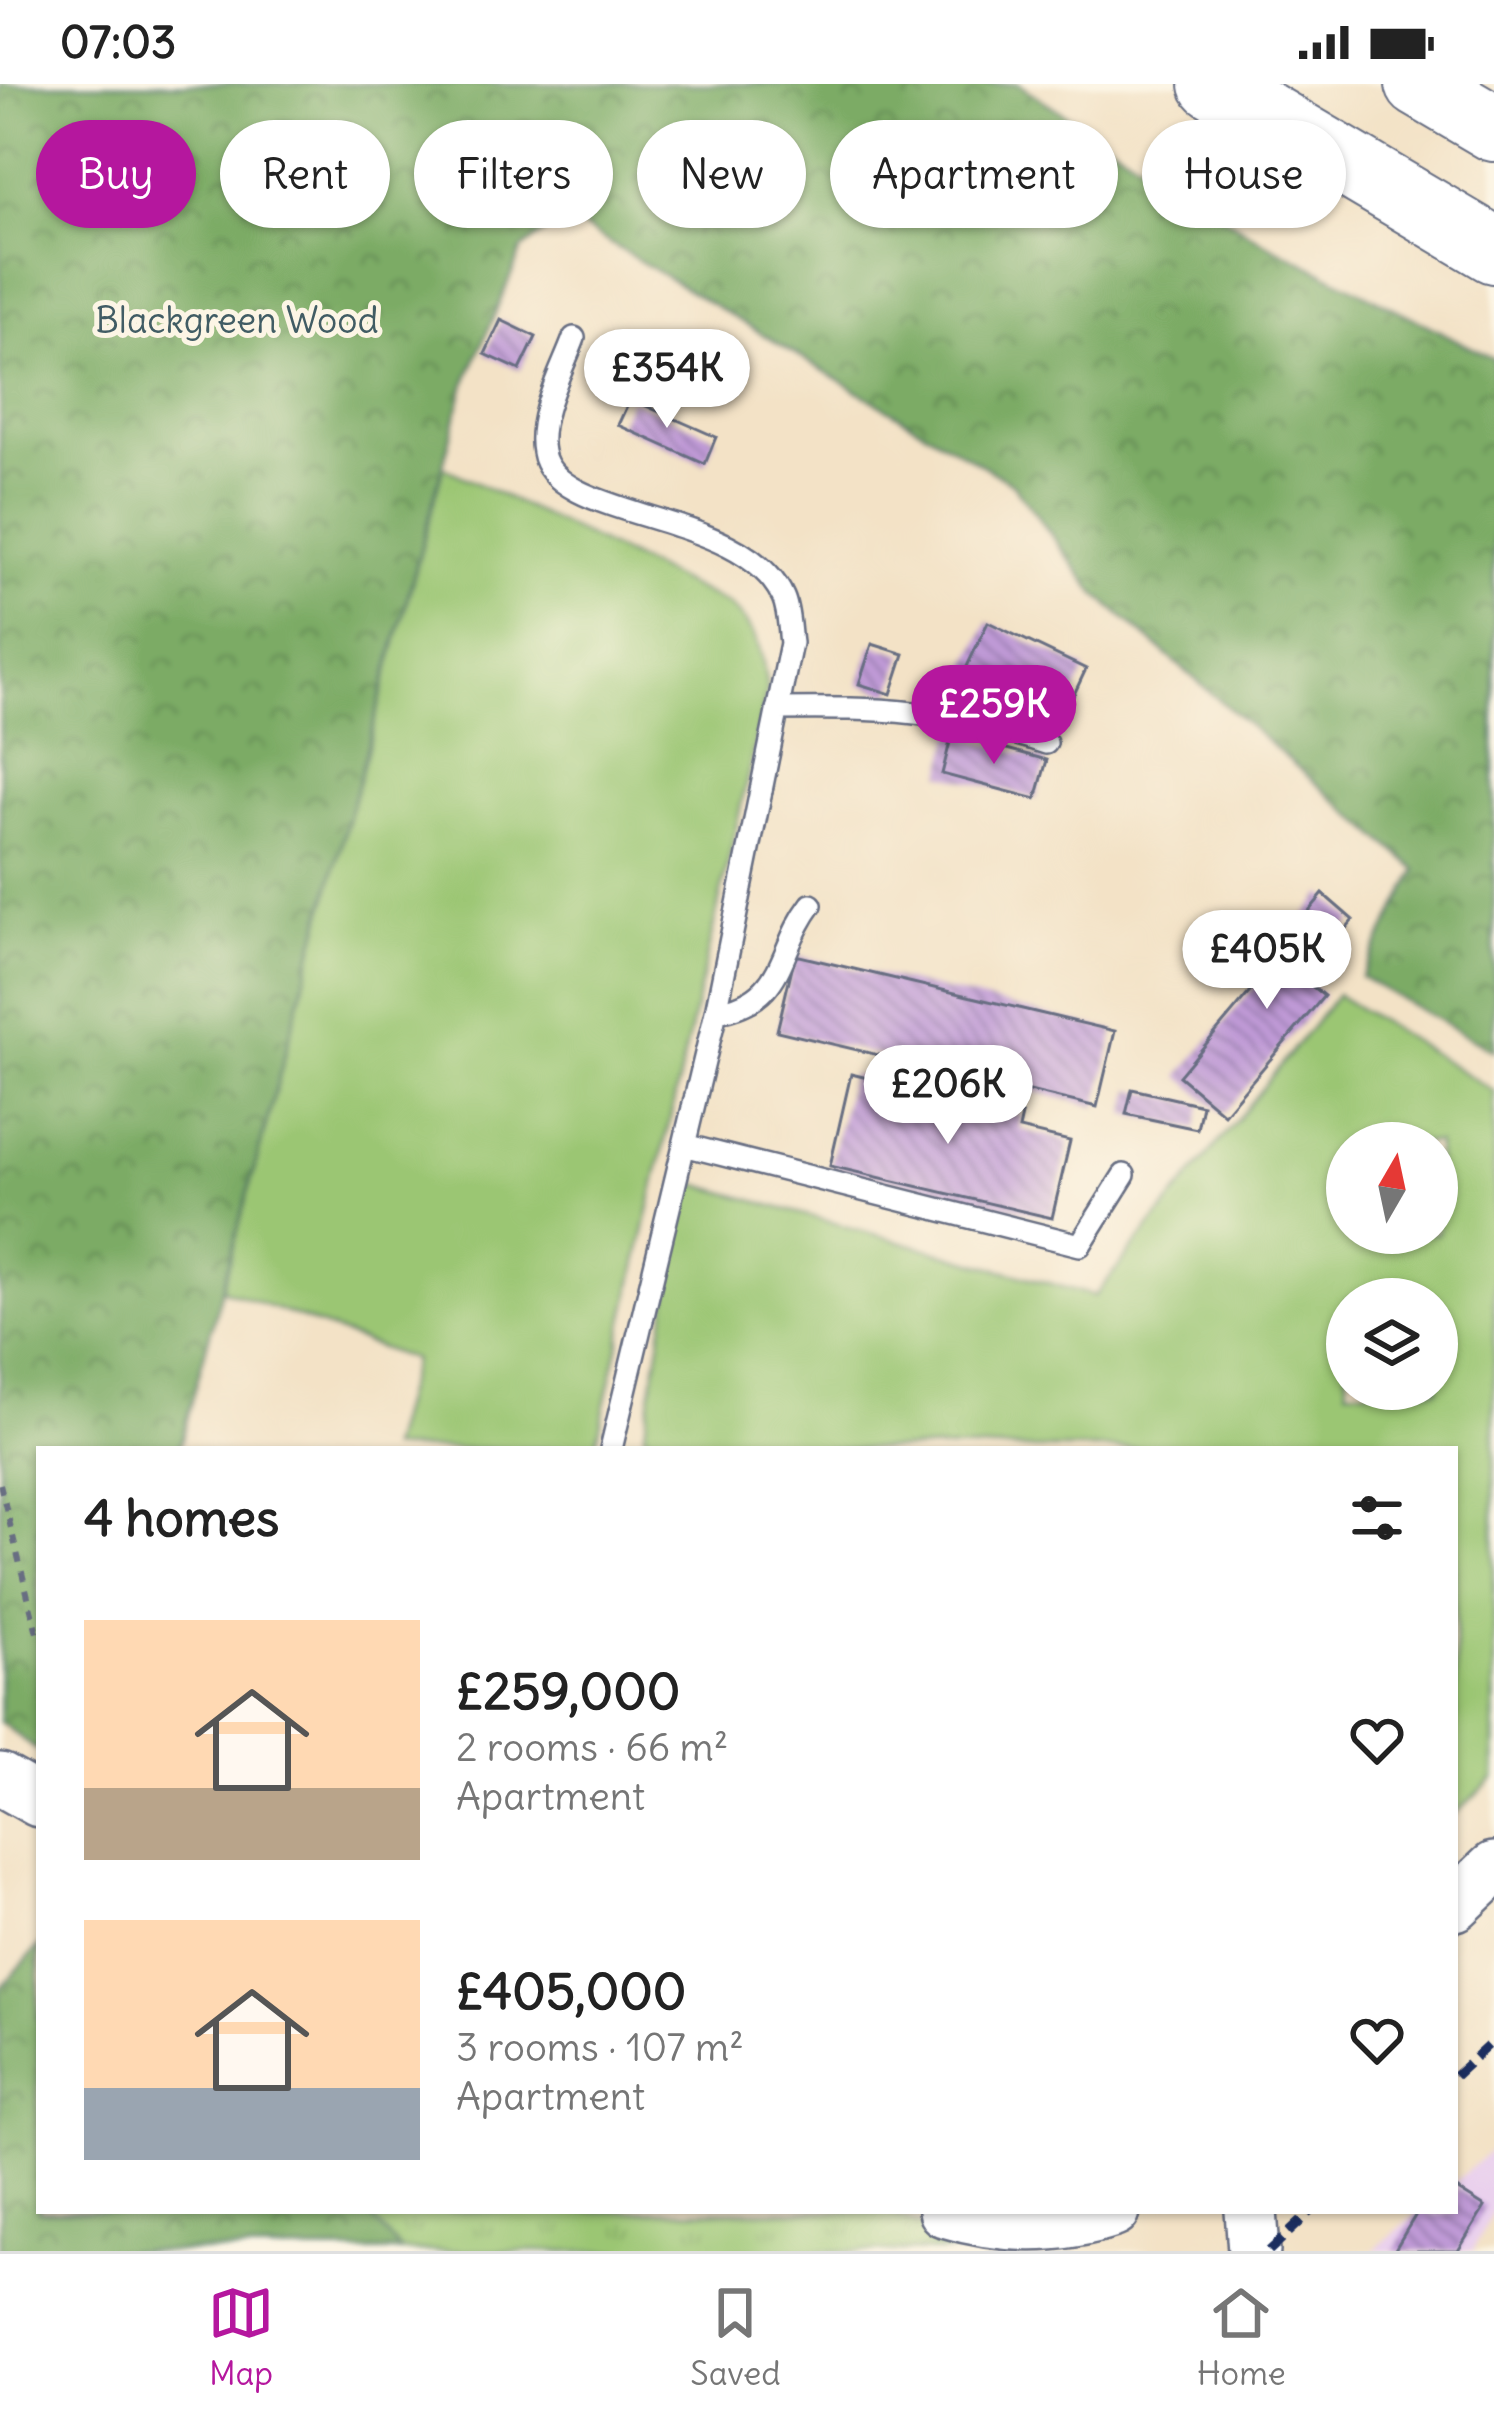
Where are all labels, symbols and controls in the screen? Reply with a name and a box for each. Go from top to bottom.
text: 07:03 [60,14,176,70]
chip: Buy [36,120,196,228]
chip: Rent [220,120,390,228]
chip: Filters [414,120,613,228]
chip: New [637,120,806,228]
chip: Apartment [830,120,1118,228]
chip: House [1142,120,1346,228]
park label: Blackgreen Wood [95,298,379,343]
pin: £354K [583,329,751,431]
text: £354K [611,343,723,392]
pin: £259K [910,665,1078,767]
text: £259K [938,679,1050,728]
pin: £405K [1183,910,1351,1012]
text: £405K [1209,924,1325,973]
pin: £206K [864,1045,1032,1147]
text: £206K [891,1059,1005,1108]
north arrow [1326,1122,1458,1254]
map controls [1326,1122,1458,1410]
button: layers [1326,1278,1458,1410]
icon: filters [1344,1485,1410,1551]
text: 4 homes [84,1486,279,1550]
text: £259,000 [456,1659,680,1723]
icon: home [180,1668,324,1812]
icon: heart [1344,1707,1410,1773]
text: 2 rooms · 66 m² [456,1723,728,1772]
text: Apartment [456,1772,645,1821]
text: £405,000 [456,1959,686,2023]
icon: home [180,1968,324,2112]
icon: heart [1344,2007,1410,2073]
text: 3 rooms · 107 m² [456,2023,744,2072]
text: Apartment [456,2072,645,2121]
tab: Map [208,2280,274,2394]
tab: Saved [690,2280,781,2394]
tab: Home [1197,2280,1286,2394]

